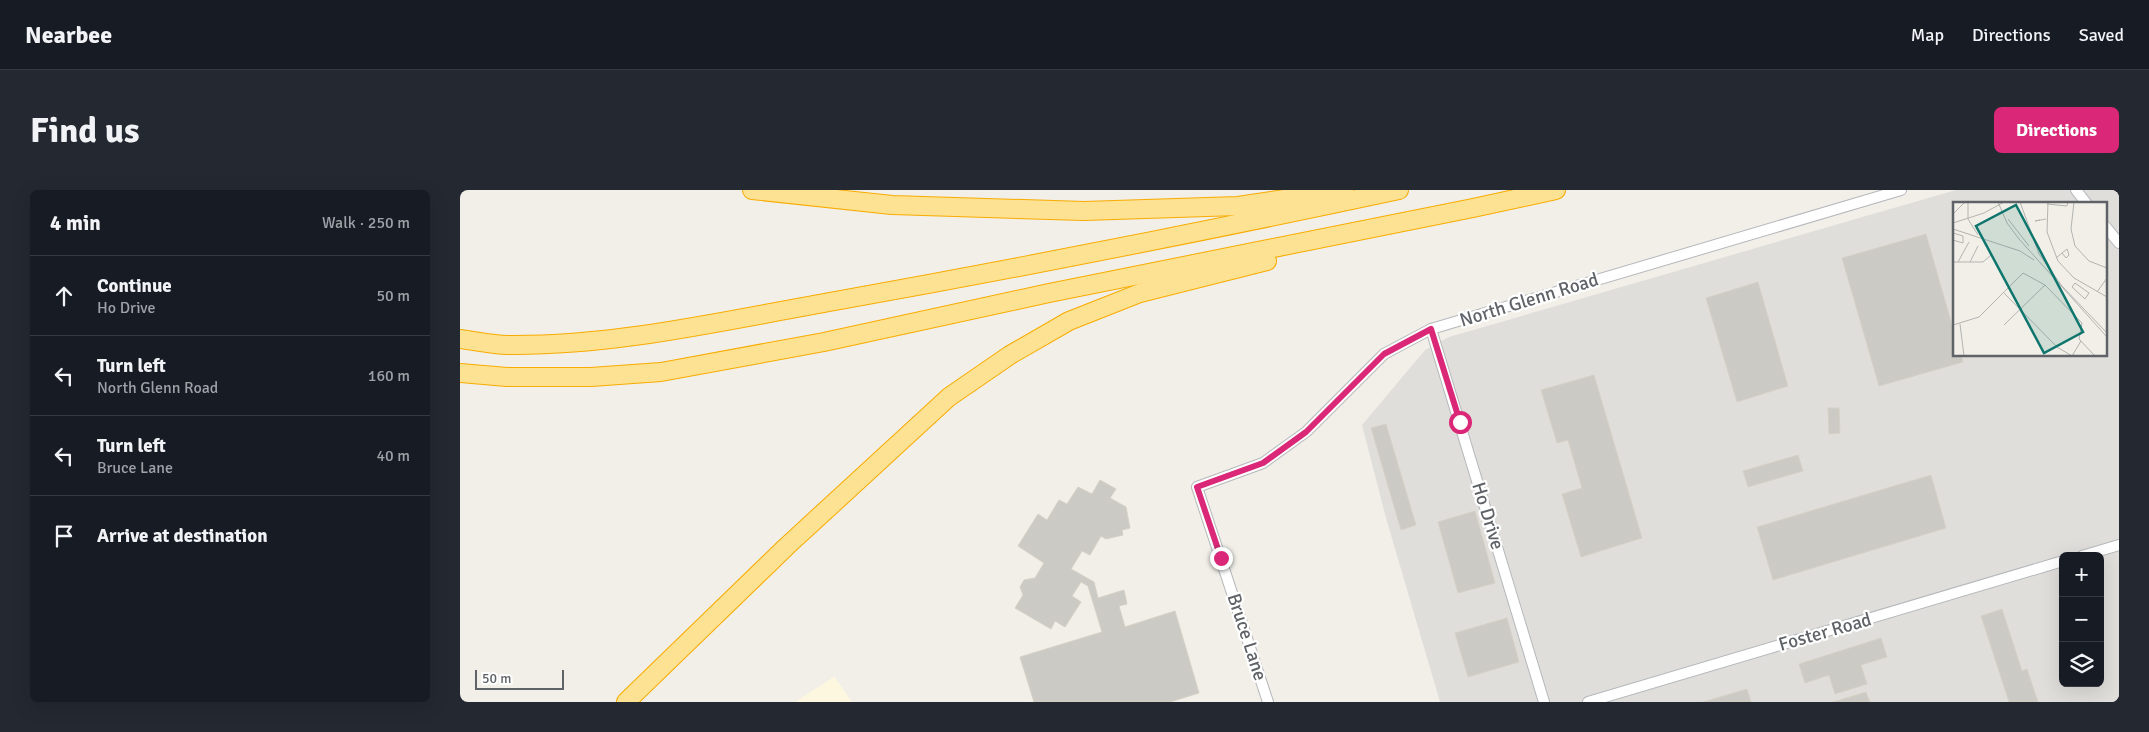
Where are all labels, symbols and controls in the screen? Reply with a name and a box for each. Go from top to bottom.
text: Nearbee [25,20,112,50]
text: Map [1911,24,1944,46]
text: Directions [1972,24,2051,46]
text: Saved [2079,24,2124,46]
button: Directions [1994,107,2119,153]
text: Find us [30,109,140,152]
inset map [1953,202,2106,356]
text: 4 min [50,210,101,236]
text: Walk · 250 m [322,213,410,233]
street label: North Glenn Road [1457,267,1601,333]
text: Continue [97,274,172,298]
icon: ahead [50,282,78,310]
text: 50 m [376,286,410,306]
text: Ho Drive [97,298,155,318]
text: Turn left [97,354,166,378]
icon: left [50,362,78,390]
text: 160 m [368,366,410,386]
text: North Glenn Road [97,378,218,398]
route start [1449,411,1472,434]
text: Turn left [97,434,166,458]
icon: left [50,442,78,470]
text: 40 m [376,446,410,466]
text: Bruce Lane [97,458,173,478]
street label: Ho Drive [1466,479,1510,553]
icon: arrive [50,522,78,550]
text: Arrive at destination [97,524,268,548]
route end [1210,547,1233,570]
map controls [2059,552,2104,687]
button: + [2059,552,2104,597]
street label: Bruce Lane [1222,590,1272,684]
button: − [2059,597,2104,642]
street label: Foster Road [1776,607,1874,657]
button: layers [2059,642,2104,687]
scale bar [475,667,564,690]
text: 50 m [482,670,511,687]

